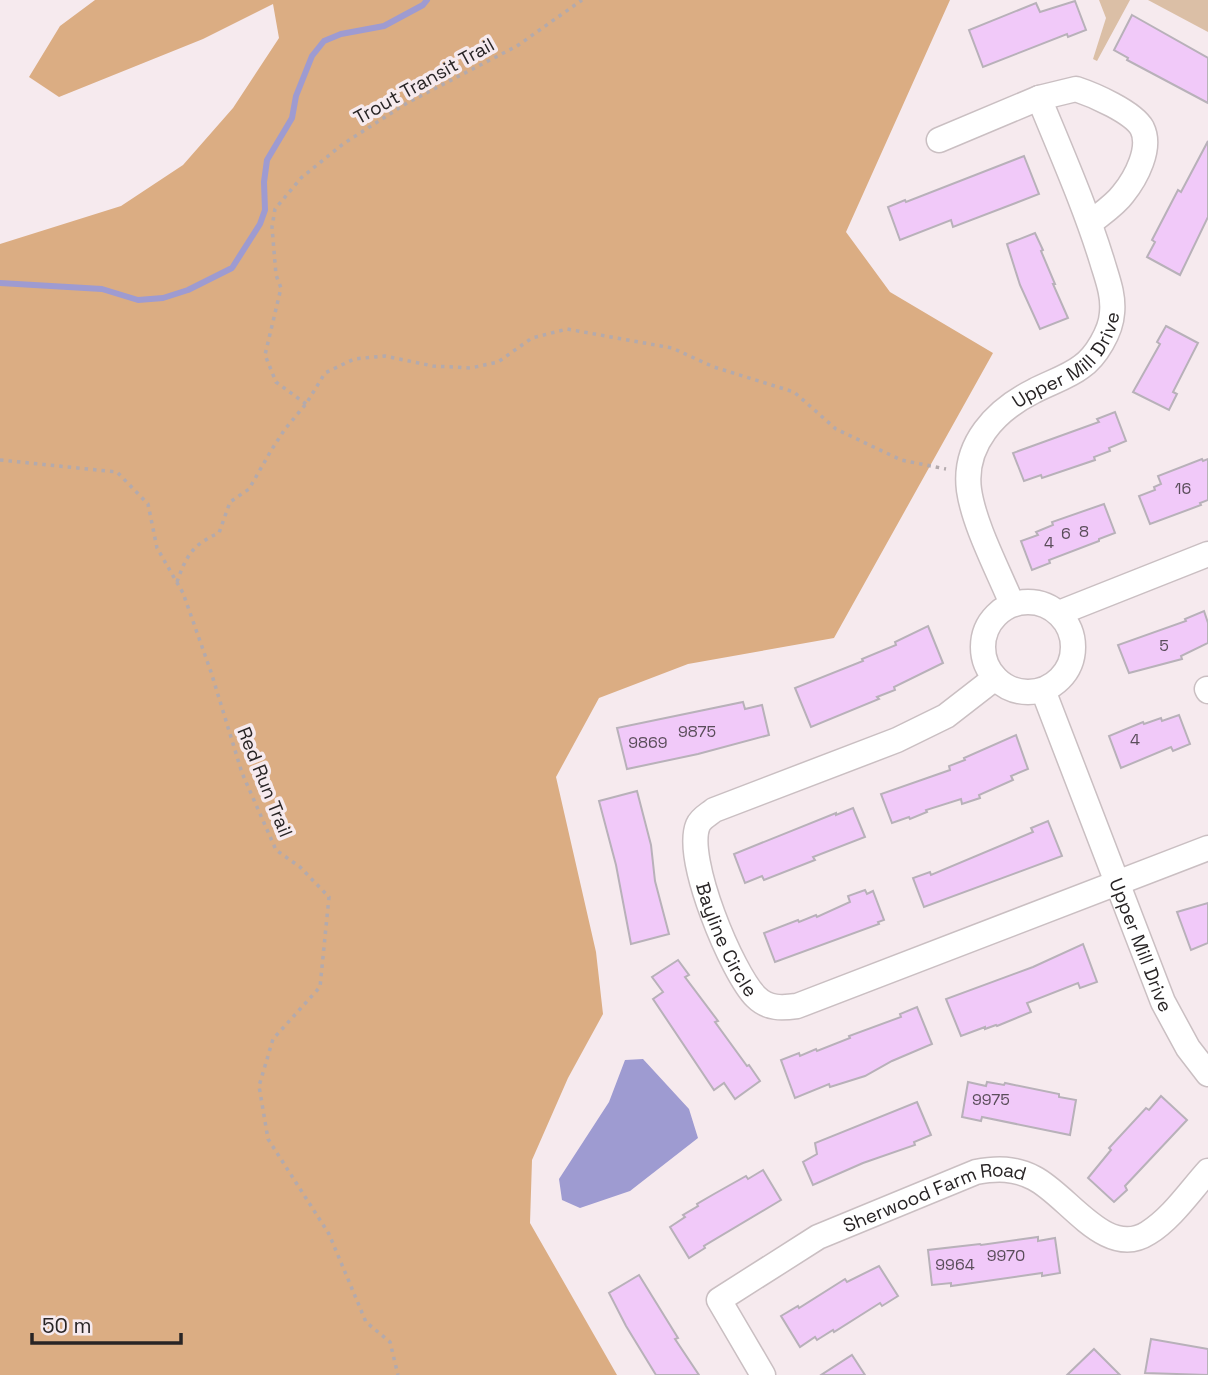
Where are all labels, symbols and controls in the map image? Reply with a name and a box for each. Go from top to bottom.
street label: Trout Transit Trail [349,32,499,130]
street label: Upper Mill Drive [1007,310,1125,413]
house number: 16 [1175,478,1191,499]
house number: 8 [1079,521,1089,542]
house number: 6 [1061,523,1071,544]
house number: 4 [1044,532,1054,553]
house number: 5 [1159,635,1169,656]
house number: 9875 [678,721,716,742]
street label: Red Run Trail [232,723,298,841]
house number: 4 [1130,729,1140,750]
house number: 9869 [628,732,668,753]
street label: Upper Mill Drive [1104,874,1178,1016]
street label: Bayline Circle [690,879,763,1002]
house number: 9975 [972,1089,1010,1110]
street label: Sherwood Farm Road [839,1157,1029,1238]
house number: 9970 [987,1245,1025,1266]
house number: 9964 [935,1254,975,1275]
scale bar [32,1302,180,1346]
text: 50 m [42,1312,92,1339]

